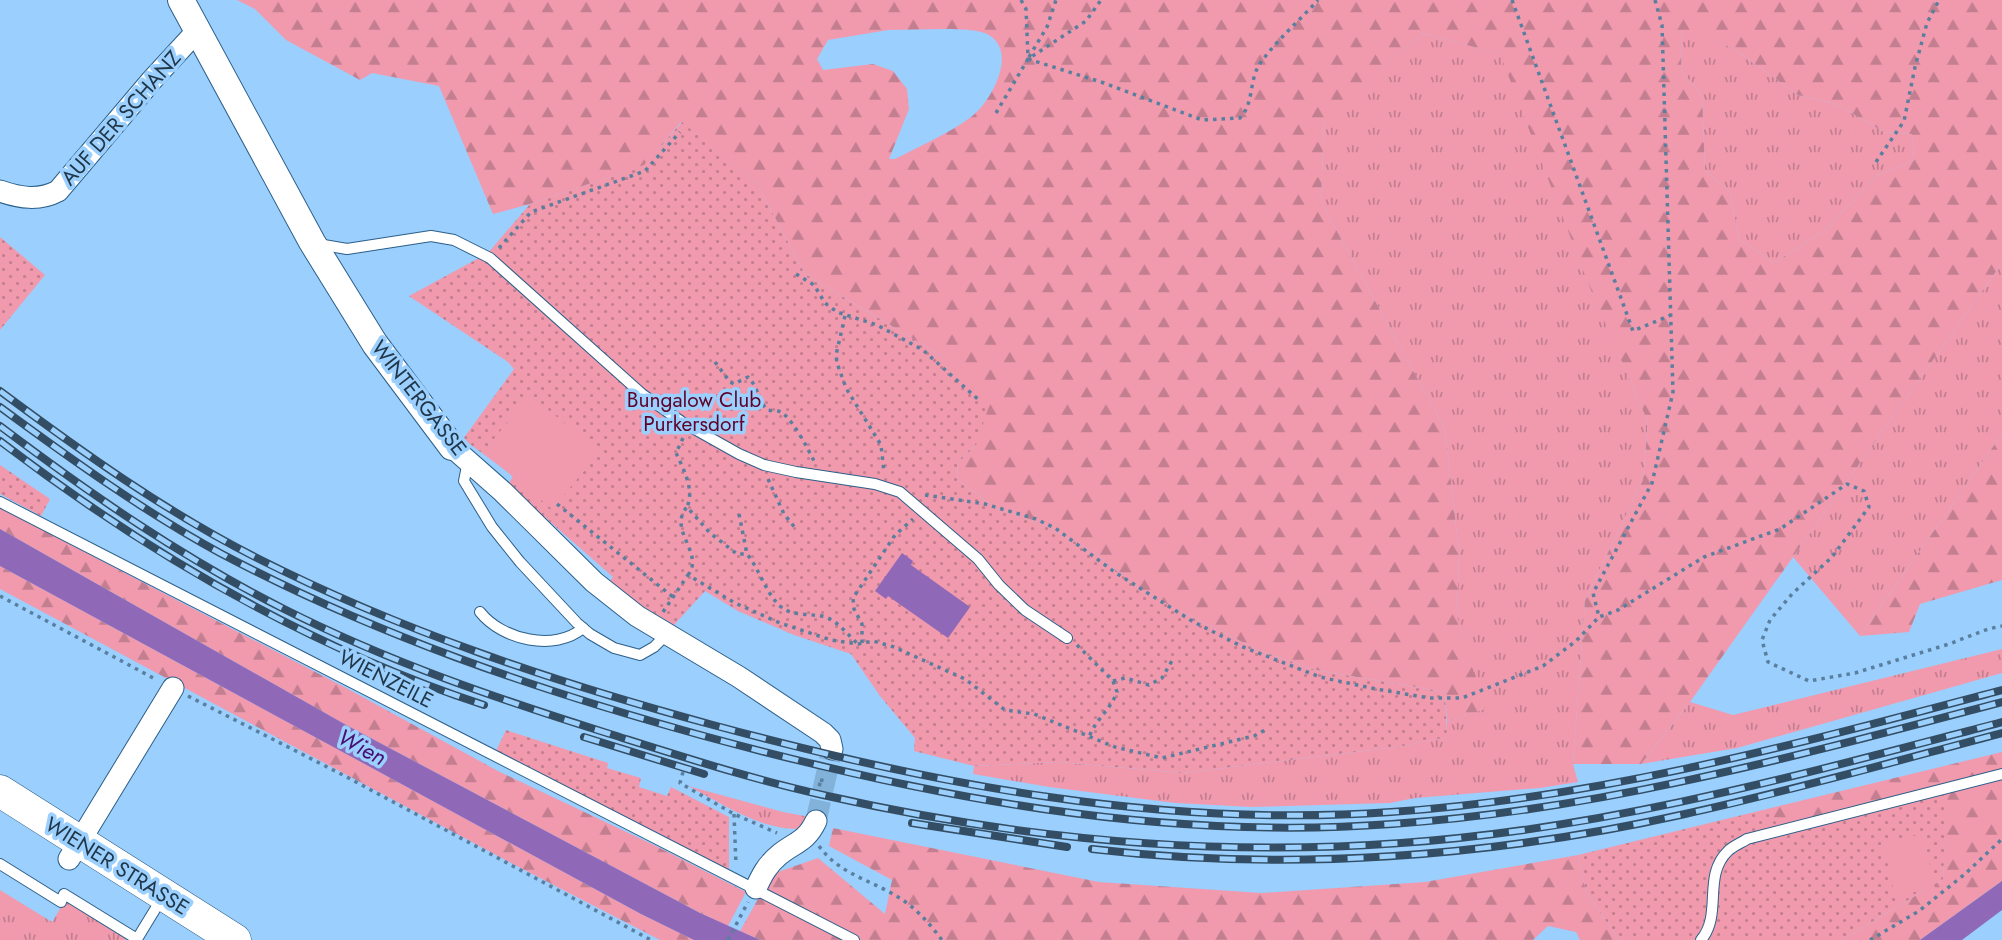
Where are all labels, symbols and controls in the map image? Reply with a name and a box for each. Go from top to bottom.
street label: AUF DER SCHANZ [54,44,189,192]
street label: WINTERGASSE [364,334,474,462]
park label: Bungalow Club Purkersdorf [627,385,761,439]
street label: WIENZEILE [333,642,439,716]
water label: Wien [331,720,393,774]
street label: WIENER STRASSE [39,810,195,922]

